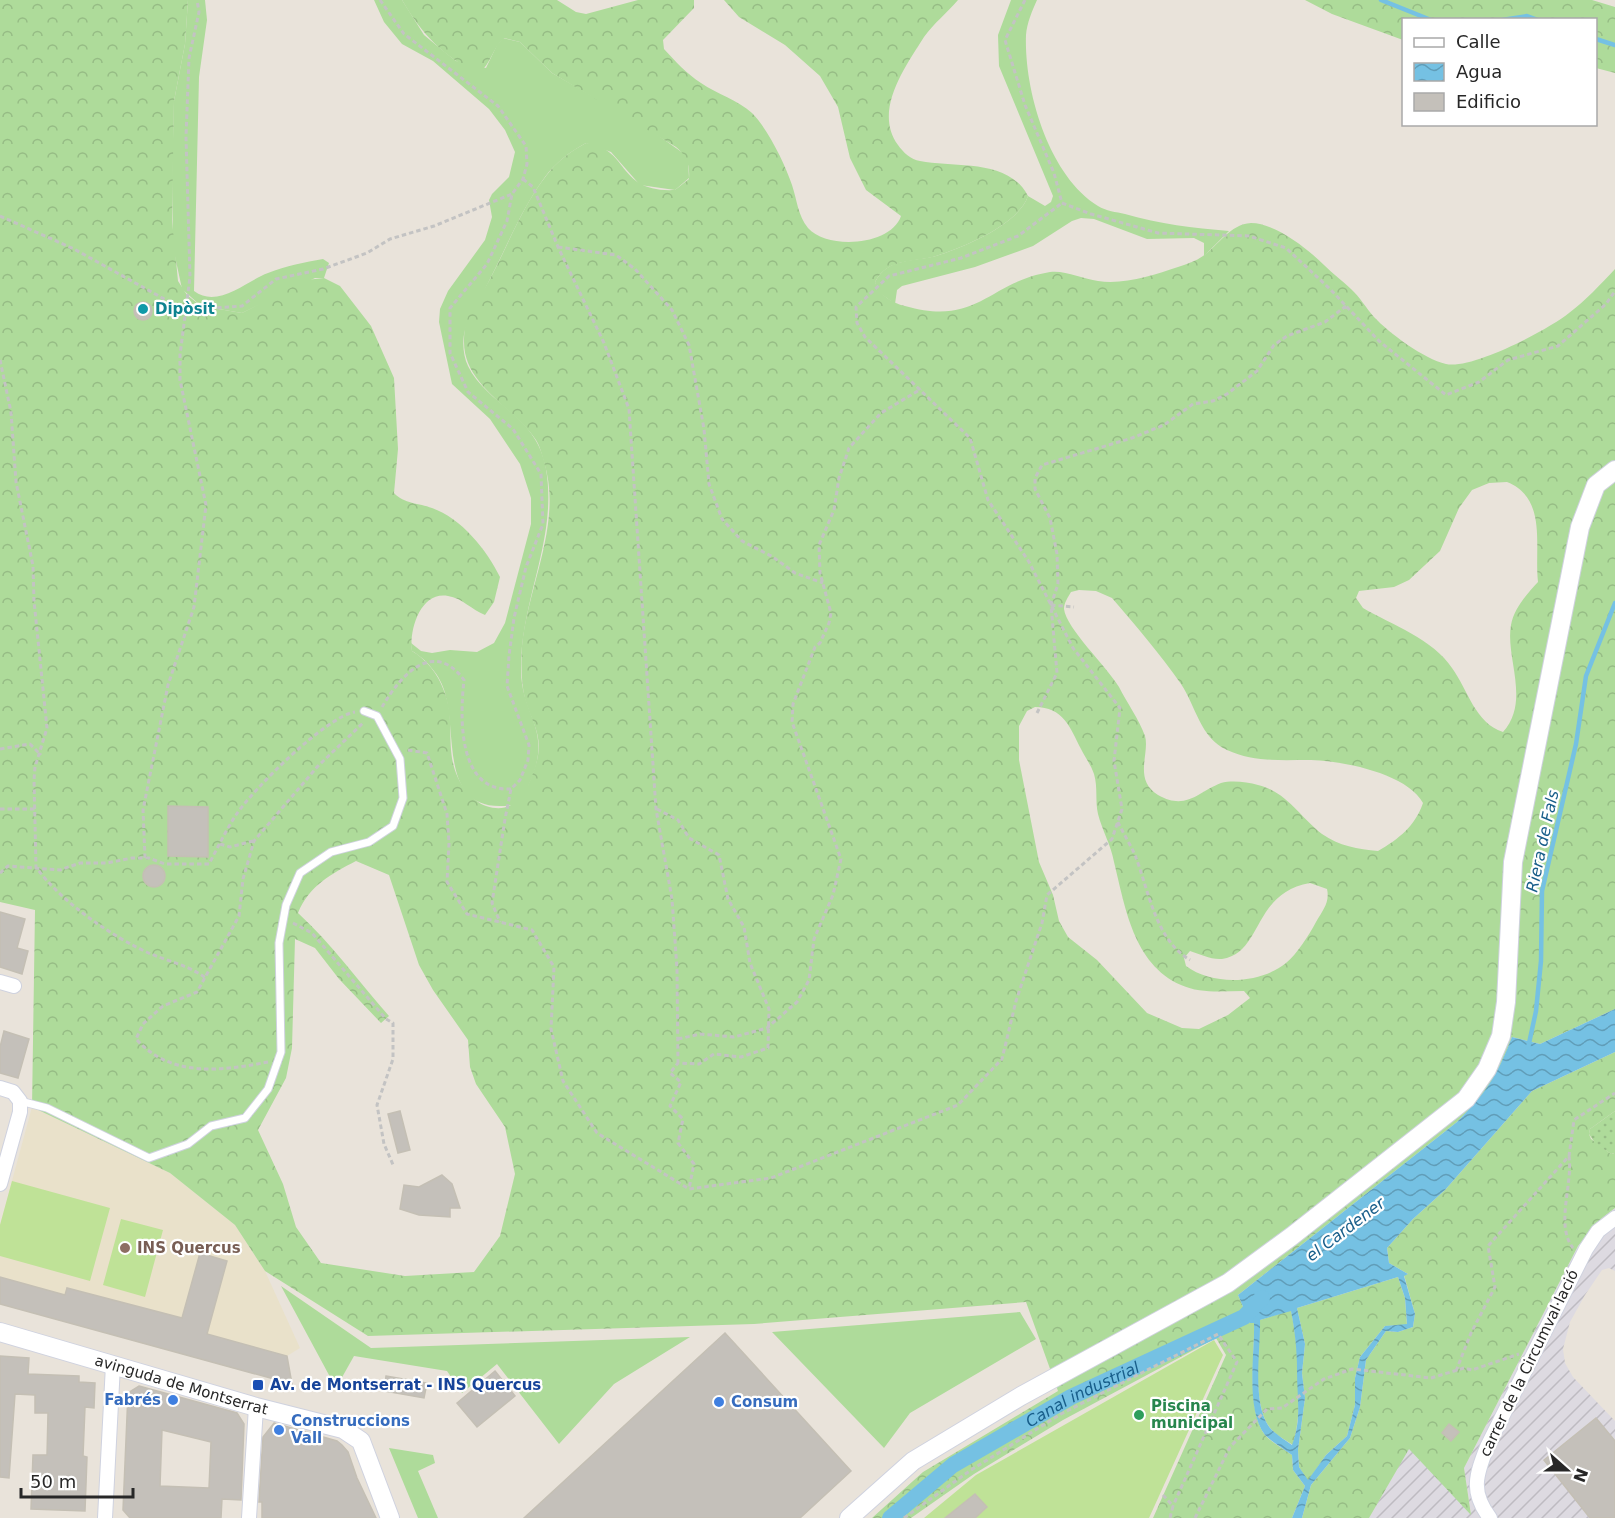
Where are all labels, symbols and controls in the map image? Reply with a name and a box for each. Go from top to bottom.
legend [1402,18,1597,126]
text: Calle [1456,31,1501,52]
text: Agua [1456,61,1502,82]
text: Edificio [1456,91,1521,112]
place label: Dipòsit [155,300,215,318]
marker: Dipòsit [136,302,150,316]
water label: Riera de Fals [1522,788,1563,894]
water label: el Cardener [1302,1193,1389,1265]
place label: INS Quercus [137,1239,241,1257]
marker: INS Quercus [118,1241,132,1255]
street label: carrer de la Circumval·lació [1476,1267,1582,1459]
street label: avinguda de Montserrat [93,1351,270,1419]
water label: Canal industrial [1022,1357,1143,1431]
place label: Av. de Montserrat - INS Quercus [270,1376,541,1394]
marker: Av. de Montserrat - INS Quercus [251,1378,265,1392]
place label: Fabrés [104,1391,161,1409]
marker: Fabrés [166,1393,180,1407]
place label: Consum [731,1393,798,1411]
marker: Consum [712,1395,726,1409]
place label: Piscina municipal [1151,1397,1233,1432]
marker: Piscina municipal [1132,1408,1146,1422]
place label: Construccions Vall [291,1412,410,1447]
marker: Construccions Vall [272,1423,286,1437]
north arrow [1537,1440,1597,1500]
scale bar [21,1461,134,1499]
text: N [1569,1466,1592,1485]
text: 50 m [30,1471,76,1492]

